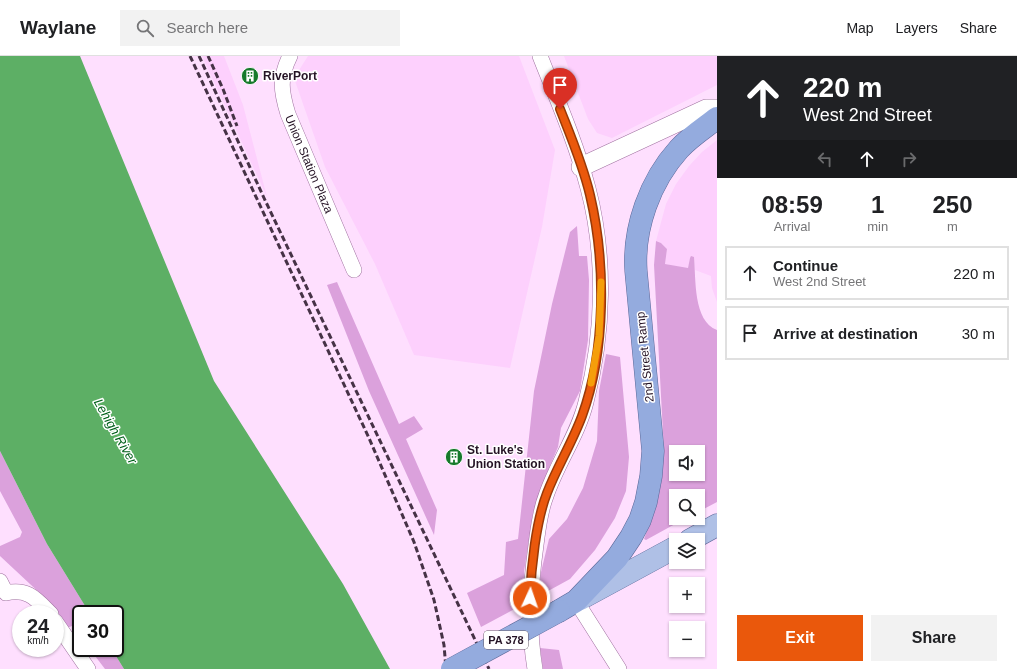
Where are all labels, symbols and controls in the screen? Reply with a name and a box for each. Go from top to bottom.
search box [120,10,400,46]
text: Waylane [20,17,96,38]
icon: search [134,17,156,39]
text: Search here [166,19,248,36]
text: Map [846,20,874,36]
text: Layers [896,20,938,36]
text: Share [960,20,997,36]
building icon: RiverPort [240,66,260,86]
pin [543,68,577,109]
place label: RiverPort [263,69,317,83]
icon: ahead [737,72,789,124]
text: 220 m [803,72,882,103]
icon: arrive [549,74,571,96]
text: West 2nd Street [803,105,932,125]
street label: Union Station Plaza [282,113,336,216]
icon: left [814,148,836,170]
icon: ahead [856,148,878,170]
icon: right [898,148,920,170]
text: 08:59 [761,191,823,218]
text: 1 [871,191,884,218]
text: 250 [933,191,973,218]
text: Arrival [774,219,811,234]
text: min [867,219,888,234]
text: m [947,219,958,234]
text: Continue [773,257,838,274]
icon: ahead [739,262,761,284]
text: 220 m [953,265,995,282]
text: West 2nd Street [773,274,866,289]
street label: 2nd Street Ramp [633,311,657,403]
icon: arrive [739,322,761,344]
text: Arrive at destination [773,325,918,342]
text: 30 m [962,325,995,342]
water label: Lehigh River [91,396,141,467]
place label: St. Luke's Union Station [467,443,545,471]
map controls [669,445,705,657]
button: sound [669,445,705,481]
building icon: St. Luke's Union Station [444,447,464,467]
button: search [669,489,705,525]
button: layers [669,533,705,569]
position arrow [509,577,551,619]
button: + [669,577,705,613]
speed limit sign: 30 [72,605,124,657]
text: 24 [27,615,49,637]
button: Exit [737,615,863,661]
button: Share [871,615,997,661]
button: − [669,621,705,657]
road number: PA 378 [484,631,528,649]
text: km/h [27,635,49,646]

